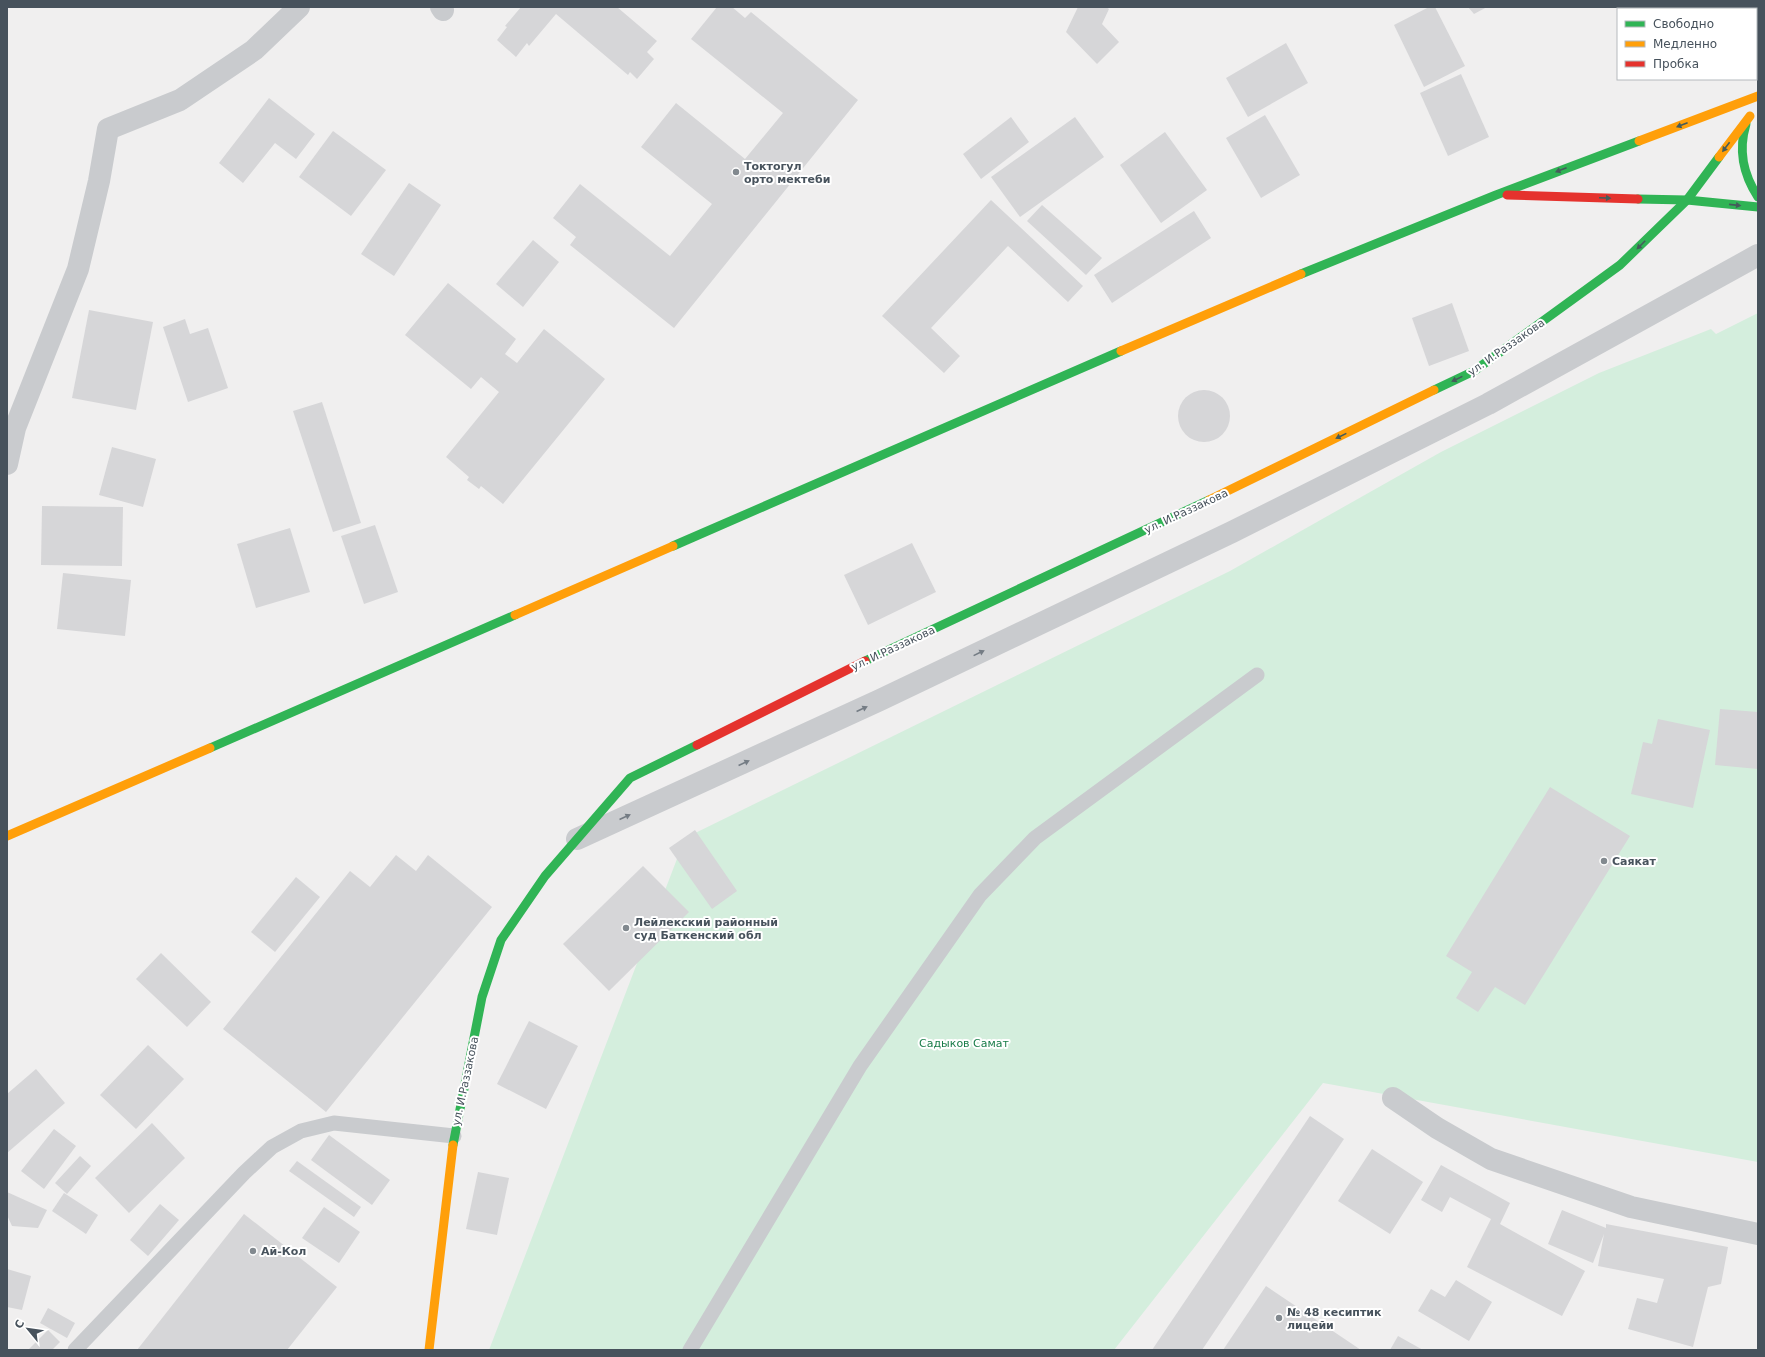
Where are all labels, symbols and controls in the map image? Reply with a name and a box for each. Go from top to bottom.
legend [1617,8,1757,80]
text: Свободно [1653,17,1714,31]
text: Медленно [1653,37,1717,51]
text: Пробка [1653,57,1699,71]
one-way arrow [1676,122,1688,128]
one-way arrow [1722,142,1730,153]
place label: Токтогул орто мектеби [744,160,830,186]
marker: Токтогул орто мектеби [731,167,741,177]
one-way arrow [1554,168,1566,174]
one-way arrow [1599,194,1611,201]
one-way arrow [1729,201,1741,208]
one-way arrow [1636,240,1646,250]
street label: ул. И.Раззакова [1465,316,1547,379]
one-way arrow [1452,376,1463,382]
one-way arrow [1335,433,1346,439]
street label: ул. И.Раззакова [1142,486,1230,537]
street label: ул. И.Раззакова [849,623,937,674]
one-way arrow [973,650,985,656]
one-way arrow [856,706,867,712]
one-way arrow [738,760,749,766]
one-way arrow [620,814,631,820]
place label: Саякат [1612,855,1656,868]
marker: Саякат [1599,856,1609,866]
place label: Лейлекский районный суд Баткенский обл [634,916,778,942]
marker: Лейлекский районный суд Баткенский обл [621,923,631,933]
street label: ул. И.Раззакова [450,1035,481,1127]
park label: Садыков Самат [919,1037,1010,1050]
place label: Ай-Кол [261,1245,306,1258]
marker: Ай-Кол [248,1246,258,1256]
place label: № 48 кесиптик лицейи [1287,1306,1382,1332]
north arrow [8,1309,48,1349]
marker: № 48 кесиптик лицейи [1274,1313,1284,1323]
text: С [12,1318,27,1331]

